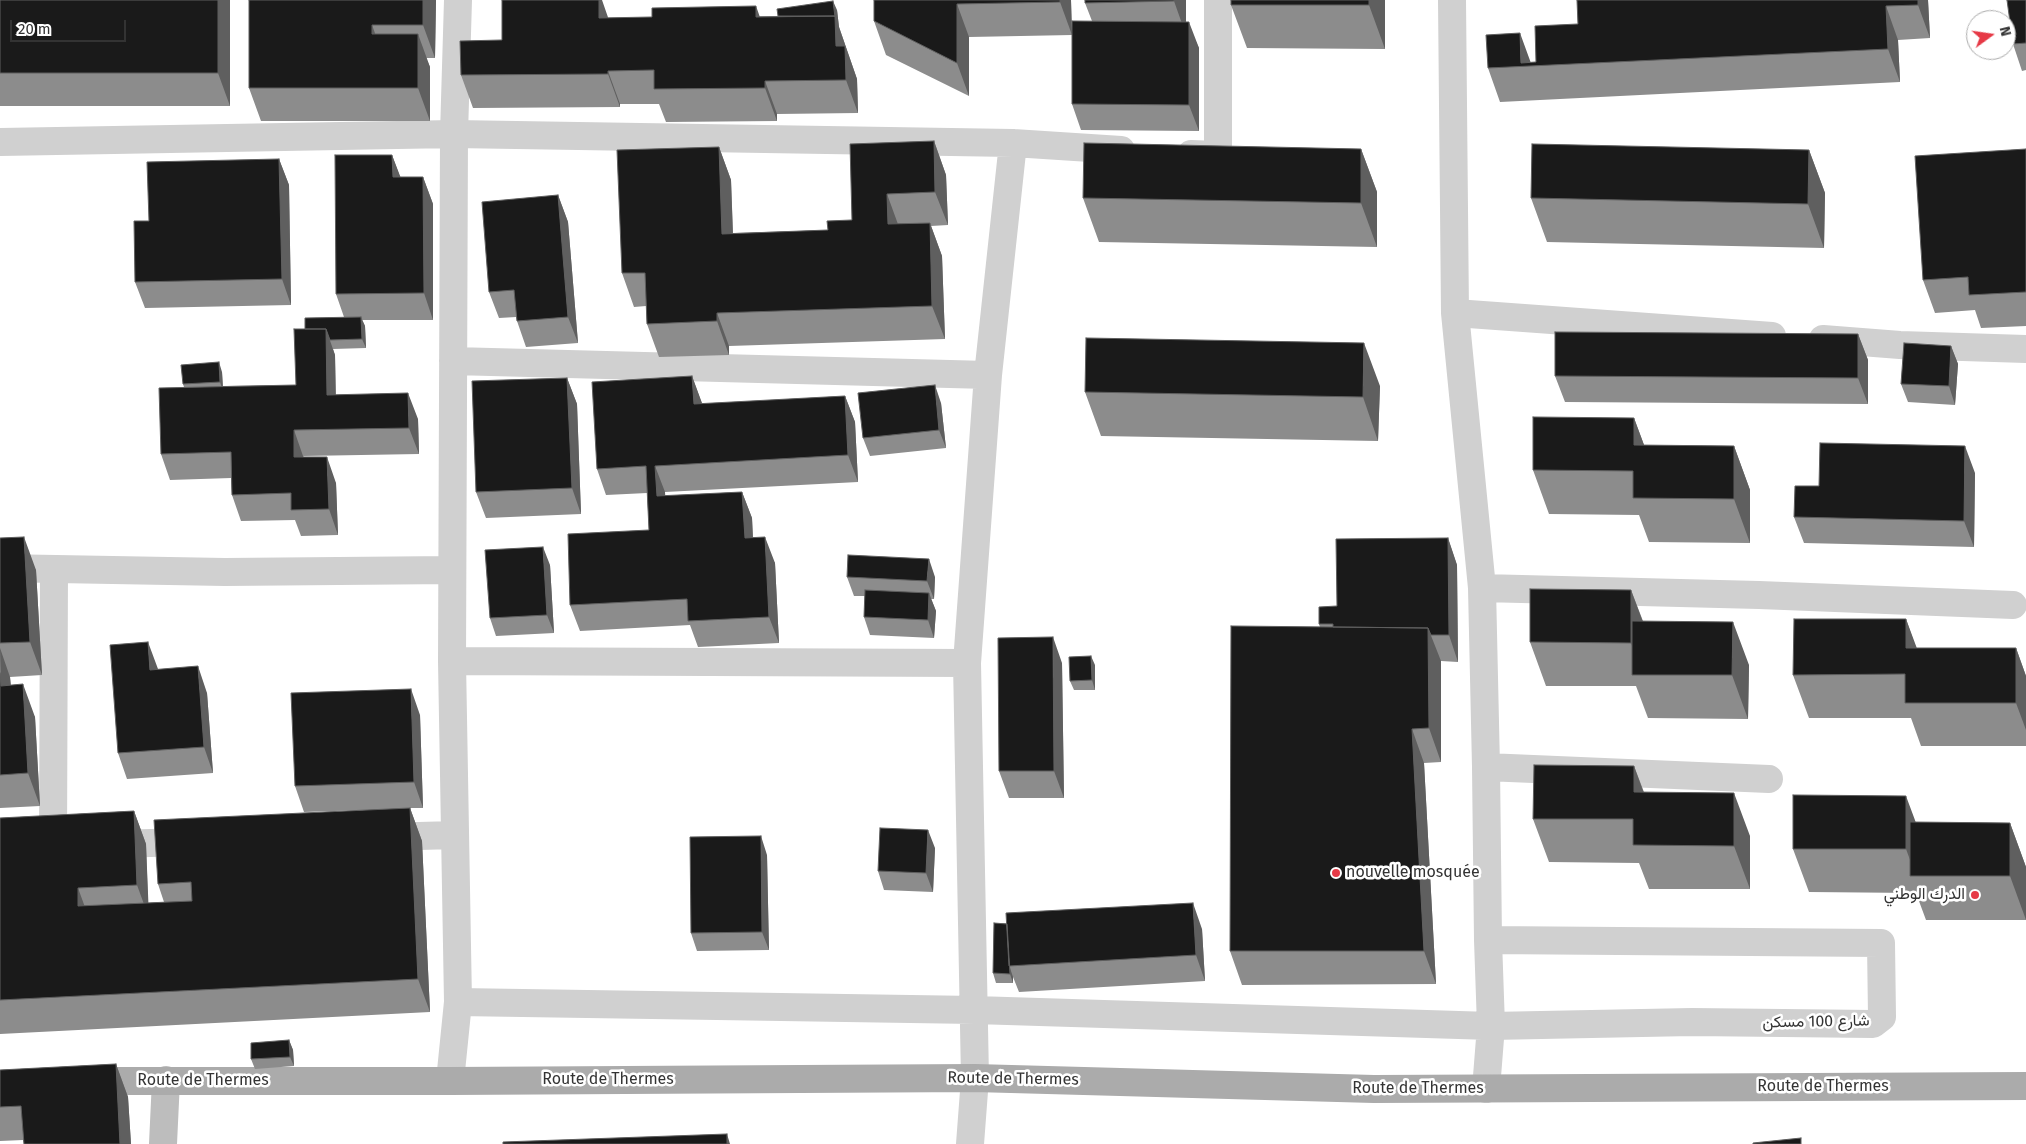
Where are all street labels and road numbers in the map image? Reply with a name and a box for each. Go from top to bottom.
street label: شارع 100 مسكن [1762,1011,1870,1033]
street label: Route de Thermes [947,1068,1079,1090]
street label: Route de Thermes [542,1070,674,1090]
street label: Route de Thermes [137,1071,269,1091]
street label: Route de Thermes [1757,1077,1889,1097]
street label: Route de Thermes [1352,1079,1484,1099]

